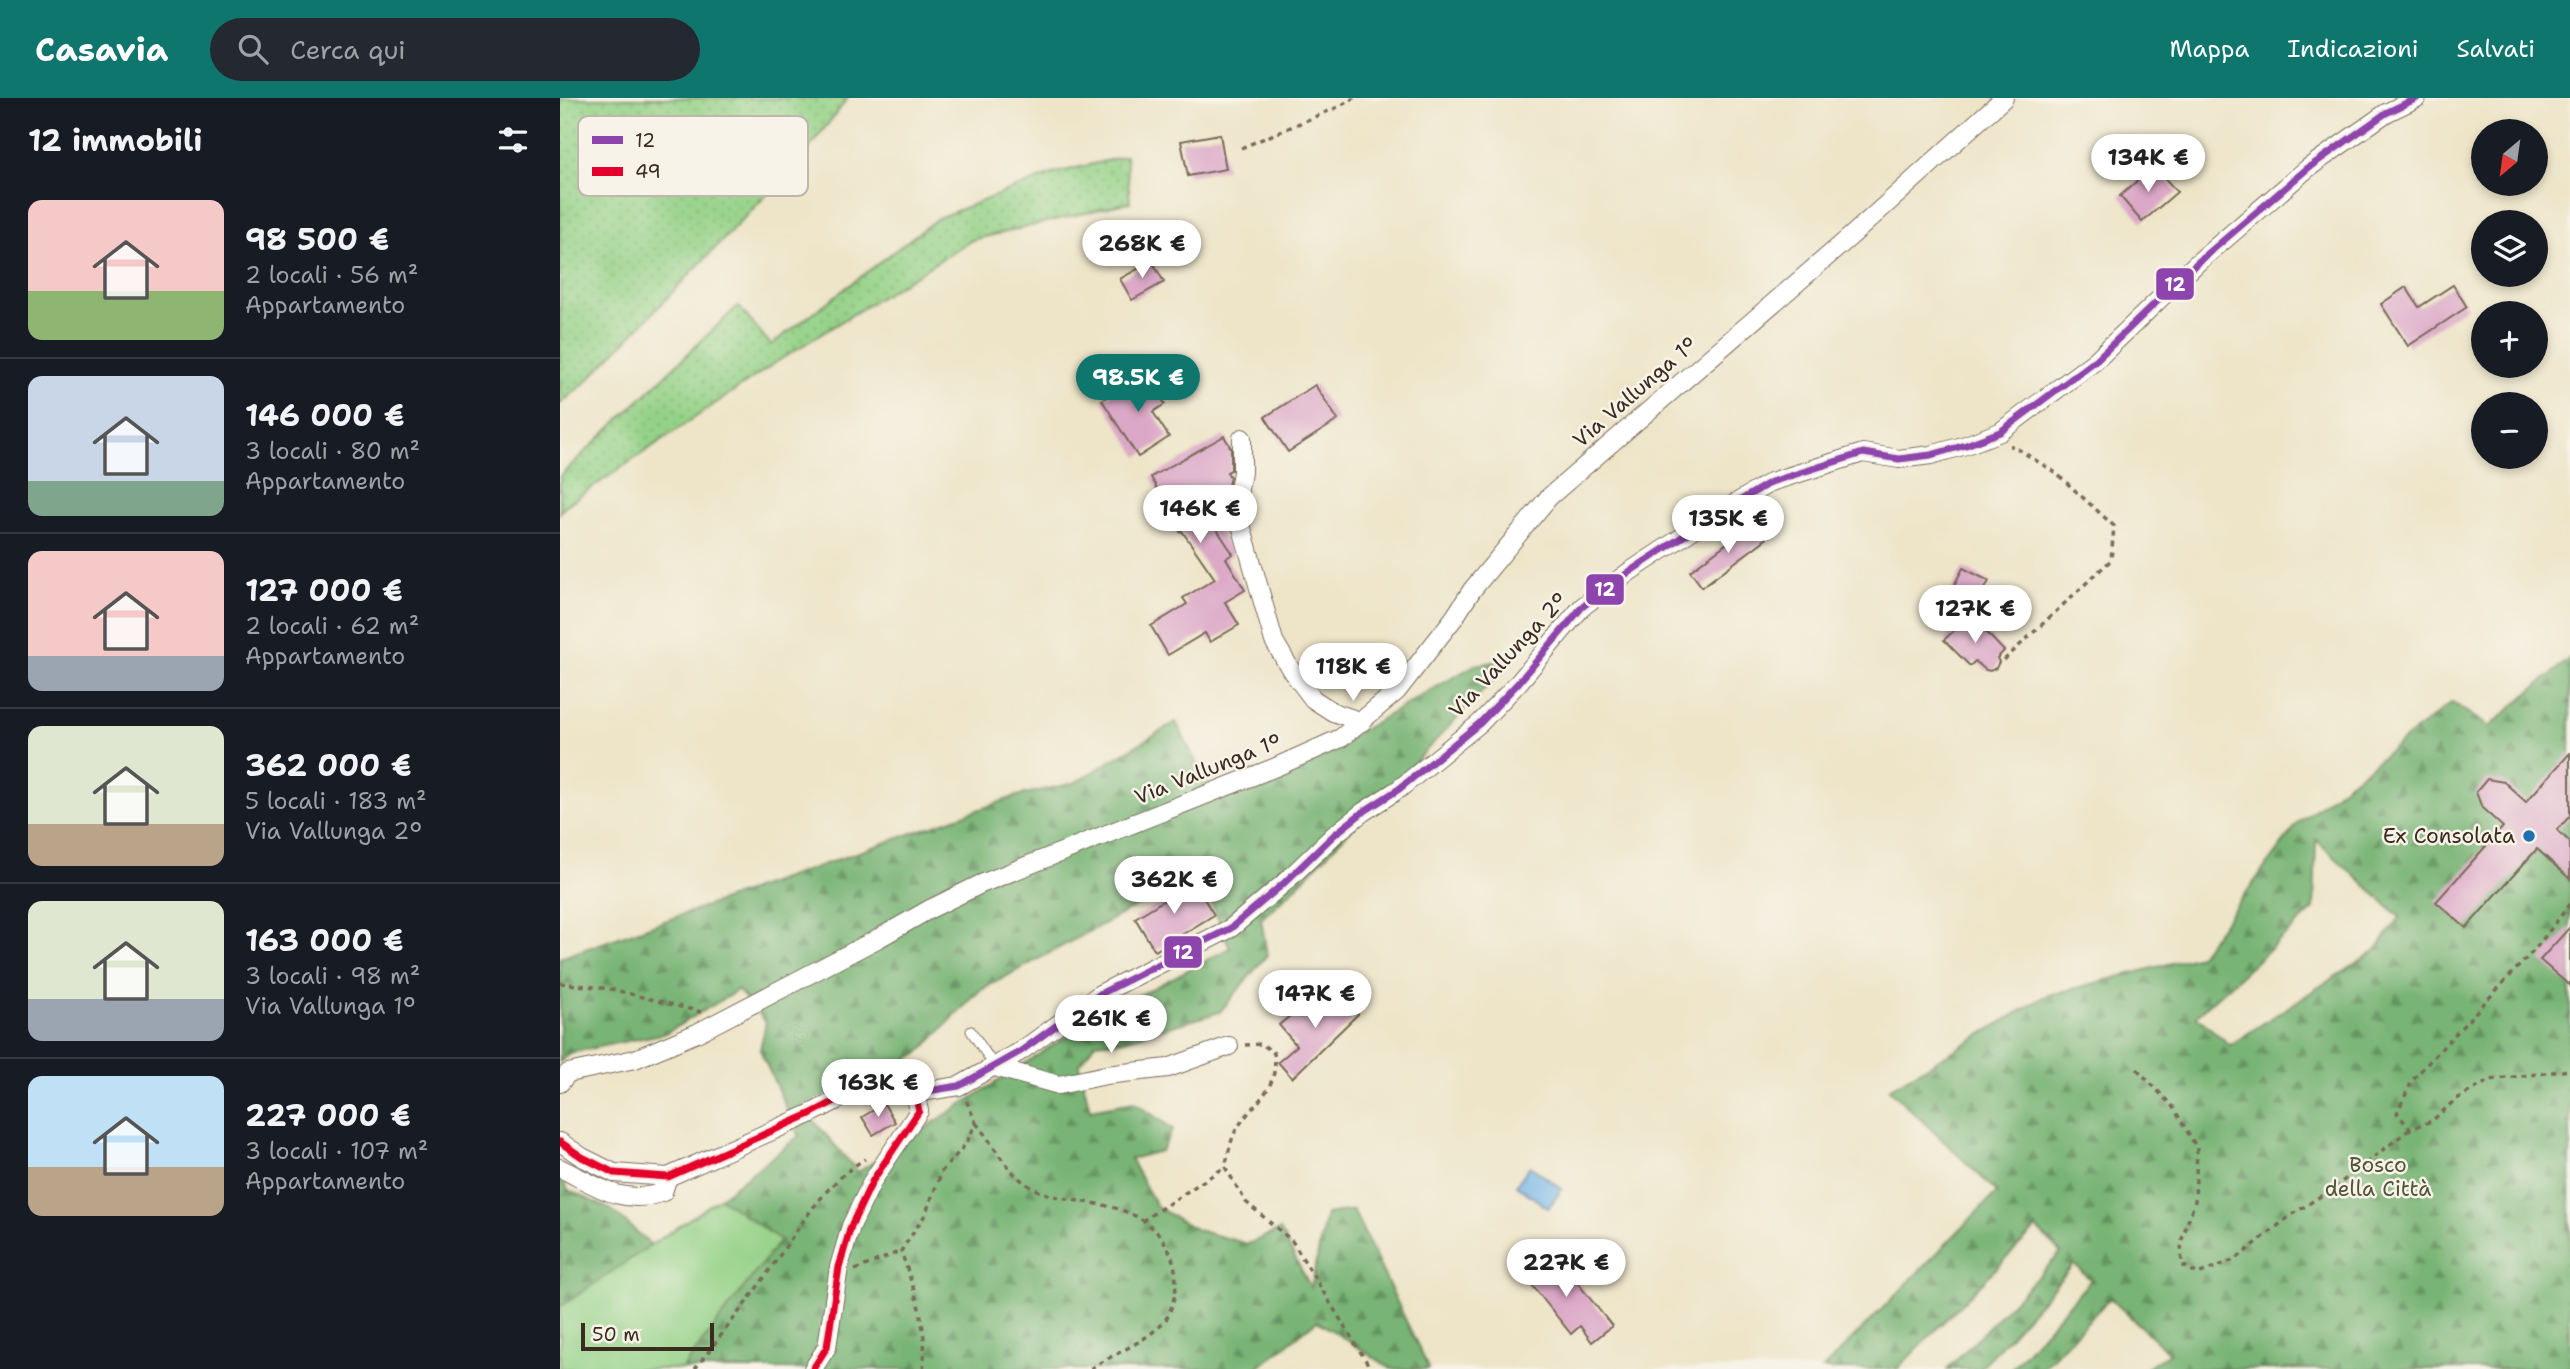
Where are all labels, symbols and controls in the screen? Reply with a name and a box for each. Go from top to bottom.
search box [210,18,700,81]
text: Casavia [35,27,168,72]
icon: search [234,30,272,68]
text: Cerca qui [290,32,406,67]
text: Mappa [2169,33,2249,65]
text: Indicazioni [2287,33,2419,65]
text: Salvati [2457,33,2535,65]
legend [578,116,808,196]
north arrow [2471,119,2548,196]
map controls [2471,119,2548,469]
text: 12 immobili [28,120,202,161]
icon: filters [494,121,532,159]
text: 12 [635,128,655,153]
pin: 134K € [2091,134,2205,194]
text: 134K € [2107,142,2189,172]
text: 49 [635,159,661,184]
button: layers [2471,210,2548,287]
text: 98 500 € [245,219,389,260]
pin: 268K € [1085,220,1199,280]
icon: home [84,228,168,312]
text: 268K € [1098,228,1186,258]
text: 2 locali · 56 m² [245,260,418,290]
line badge: 12 [2155,267,2195,301]
text: 12 [2164,272,2186,297]
text: Appartamento [245,290,405,320]
button: + [2471,301,2548,378]
street label: Via Vallunga 1° [1567,330,1703,454]
pin: 98.5K € [1073,354,1203,414]
text: 98.5K € [1092,362,1184,392]
button: − [2471,392,2548,469]
text: 146 000 € [245,395,404,436]
icon: home [84,404,168,488]
text: 3 locali · 80 m² [245,436,420,466]
text: Appartamento [245,466,405,496]
pin: 146K € [1143,486,1257,545]
text: 146K € [1159,493,1241,523]
pin: 135K € [1671,496,1785,555]
text: 135K € [1688,503,1768,533]
text: 127 000 € [245,570,403,611]
line badge: 12 [1585,573,1625,606]
text: 12 [1594,577,1616,602]
icon: home [84,579,168,663]
street label: Via Vallunga 2° [1443,586,1573,724]
pin: 127K € [1918,586,2032,645]
text: 127K € [1935,593,2015,623]
text: 2 locali · 62 m² [245,611,419,641]
text: Appartamento [245,641,405,671]
pin: 118K € [1296,644,1410,703]
text: 118K € [1315,651,1391,681]
street label: Via Vallunga 1° [1130,727,1286,811]
text: 362 000 € [245,745,412,786]
icon: home [84,754,168,838]
text: 5 locali · 183 m² [245,786,427,816]
text: Via Vallunga 2° [245,816,422,846]
place label: Ex Consolata [2383,822,2515,850]
marker: Ex Consolata [2521,828,2537,844]
pin: 362K € [1117,856,1231,916]
text: 362K € [1130,864,1218,894]
text: 163 000 € [245,920,404,961]
icon: home [84,929,168,1013]
line badge: 12 [1163,935,1203,969]
text: 12 [1172,940,1194,965]
text: 3 locali · 98 m² [245,961,420,991]
pin: 147K € [1258,970,1372,1030]
text: 147K € [1275,978,1355,1008]
text: Via Vallunga 1° [245,991,416,1021]
pin: 261K € [1054,996,1168,1055]
text: 261K € [1071,1003,1151,1033]
pin: 163K € [821,1060,935,1119]
text: 163K € [837,1067,919,1097]
text: 227 000 € [245,1095,411,1136]
icon: home [84,1104,168,1188]
text: 3 locali · 107 m² [245,1136,428,1166]
park label: Bosco della Città [2325,1151,2431,1203]
text: Appartamento [245,1166,405,1196]
pin: 227K € [1509,1240,1623,1299]
text: 227K € [1523,1247,1609,1277]
scale bar [581,1320,714,1352]
text: 50 m [592,1322,640,1347]

